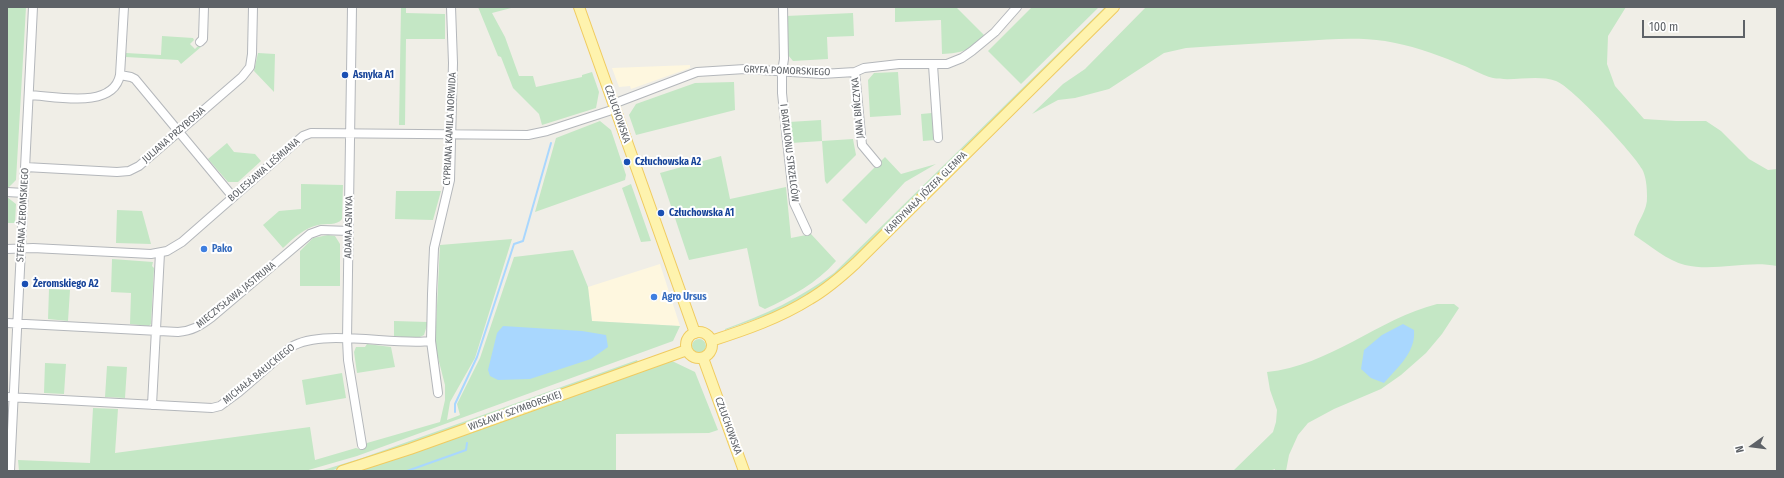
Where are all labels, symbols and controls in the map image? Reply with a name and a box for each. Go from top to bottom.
scale bar [1644,12,1747,38]
text: 100 m [1649,20,1678,34]
street label: GRYFA POMORSKIEGO [743,63,831,79]
place label: Asnyka A1 [353,69,394,81]
marker: Asnyka A1 [340,70,350,80]
street label: CYPRIANA KAMILA NORWIDA [441,72,459,186]
street label: JANA BIŃCZYKA [849,77,867,139]
street label: CZŁUCHOWSKA [602,84,632,144]
street label: I BATALIONU STRZELCÓW [777,103,801,203]
street label: JULIANA PRZYBOSIA [140,104,208,166]
street label: BOLESŁAWA LEŚMIANA [226,136,302,204]
street label: KARDYNAŁA JÓZEFA GLEMPA [882,149,970,237]
place label: Człuchowska A2 [635,156,701,168]
marker: Człuchowska A2 [622,157,632,167]
street label: STEFANA ŻEROMSKIEGO [15,168,31,262]
street label: ADAMA ASNYKA [342,196,356,258]
place label: Człuchowska A1 [669,207,734,219]
marker: Człuchowska A1 [656,208,666,218]
place label: Pako [212,243,232,255]
marker: Pako [199,244,209,254]
street label: MIECZYSŁAWA JASTRUNA [194,259,278,331]
place label: Żeromskiego A2 [33,278,99,290]
marker: Żeromskiego A2 [20,279,30,289]
place label: Agro Ursus [662,291,707,303]
marker: Agro Ursus [649,292,659,302]
street label: MICHAŁA BAŁUCKIEGO [221,341,297,407]
street label: WISŁAWY SZYMBORSKIEJ [467,389,563,433]
street label: CZŁUCHOWSKA [712,396,744,456]
north arrow [1732,426,1772,466]
text: N [1733,444,1747,454]

